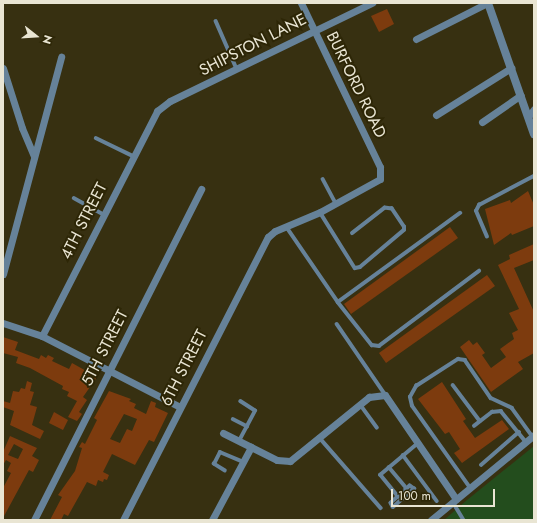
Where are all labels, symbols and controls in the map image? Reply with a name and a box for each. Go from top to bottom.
street label: SHIPSTON LANE [196,10,310,80]
north arrow [16,16,56,56]
street label: BURFORD ROAD [322,29,390,141]
text: N [39,33,56,46]
street label: 4TH STREET [57,180,111,262]
street label: 5TH STREET [78,307,132,389]
street label: 6TH STREET [157,327,211,409]
scale bar [393,481,497,507]
text: 100 m [398,487,431,505]

